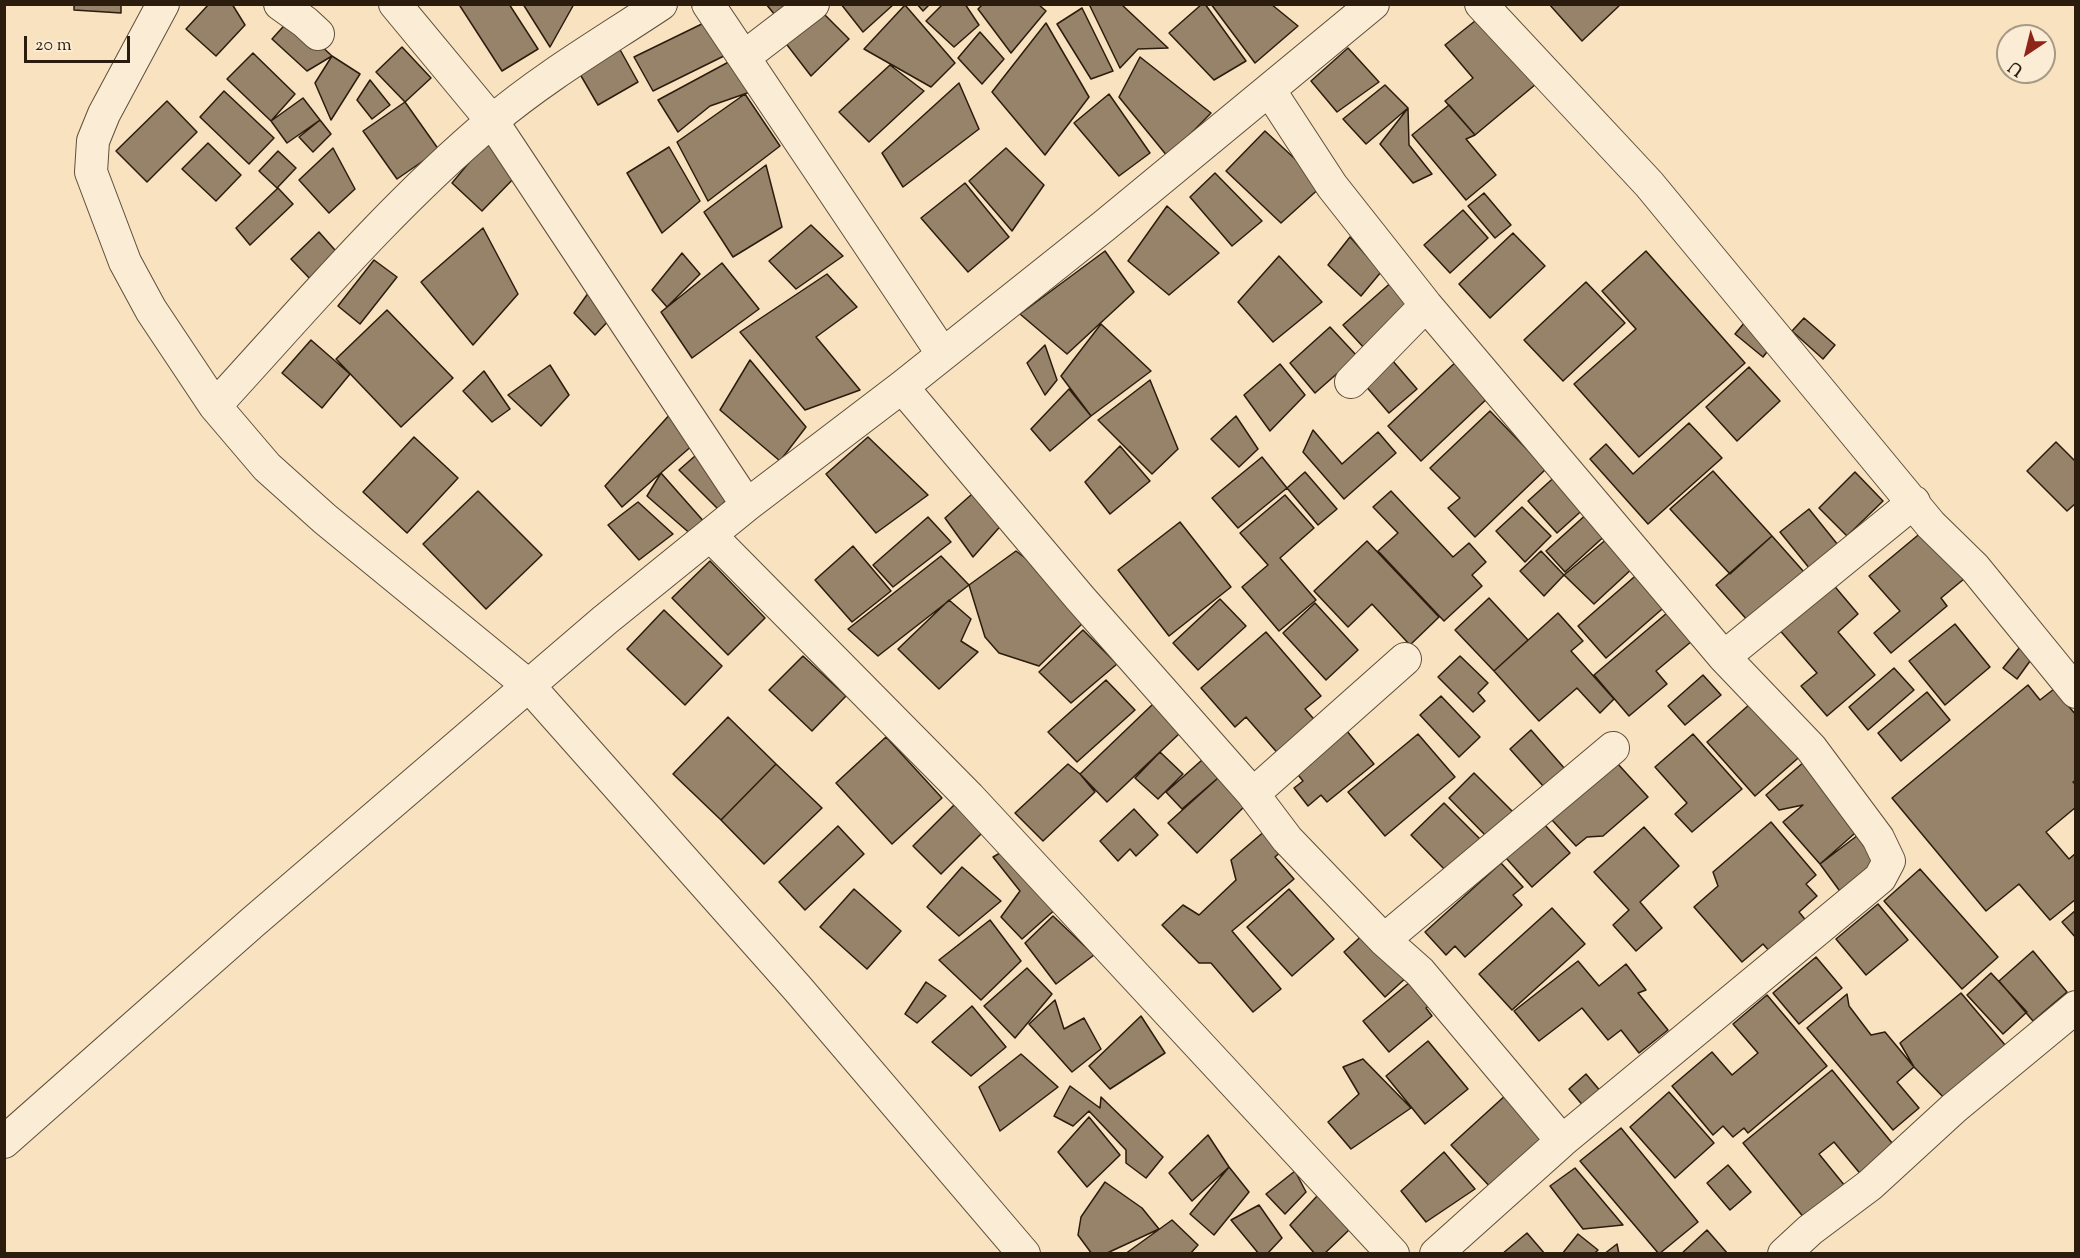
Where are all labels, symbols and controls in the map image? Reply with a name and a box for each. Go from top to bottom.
scale bar [27,24,134,62]
north arrow [1996,24,2056,84]
text: 20 m [35,33,72,59]
text: U [2005,54,2028,81]

